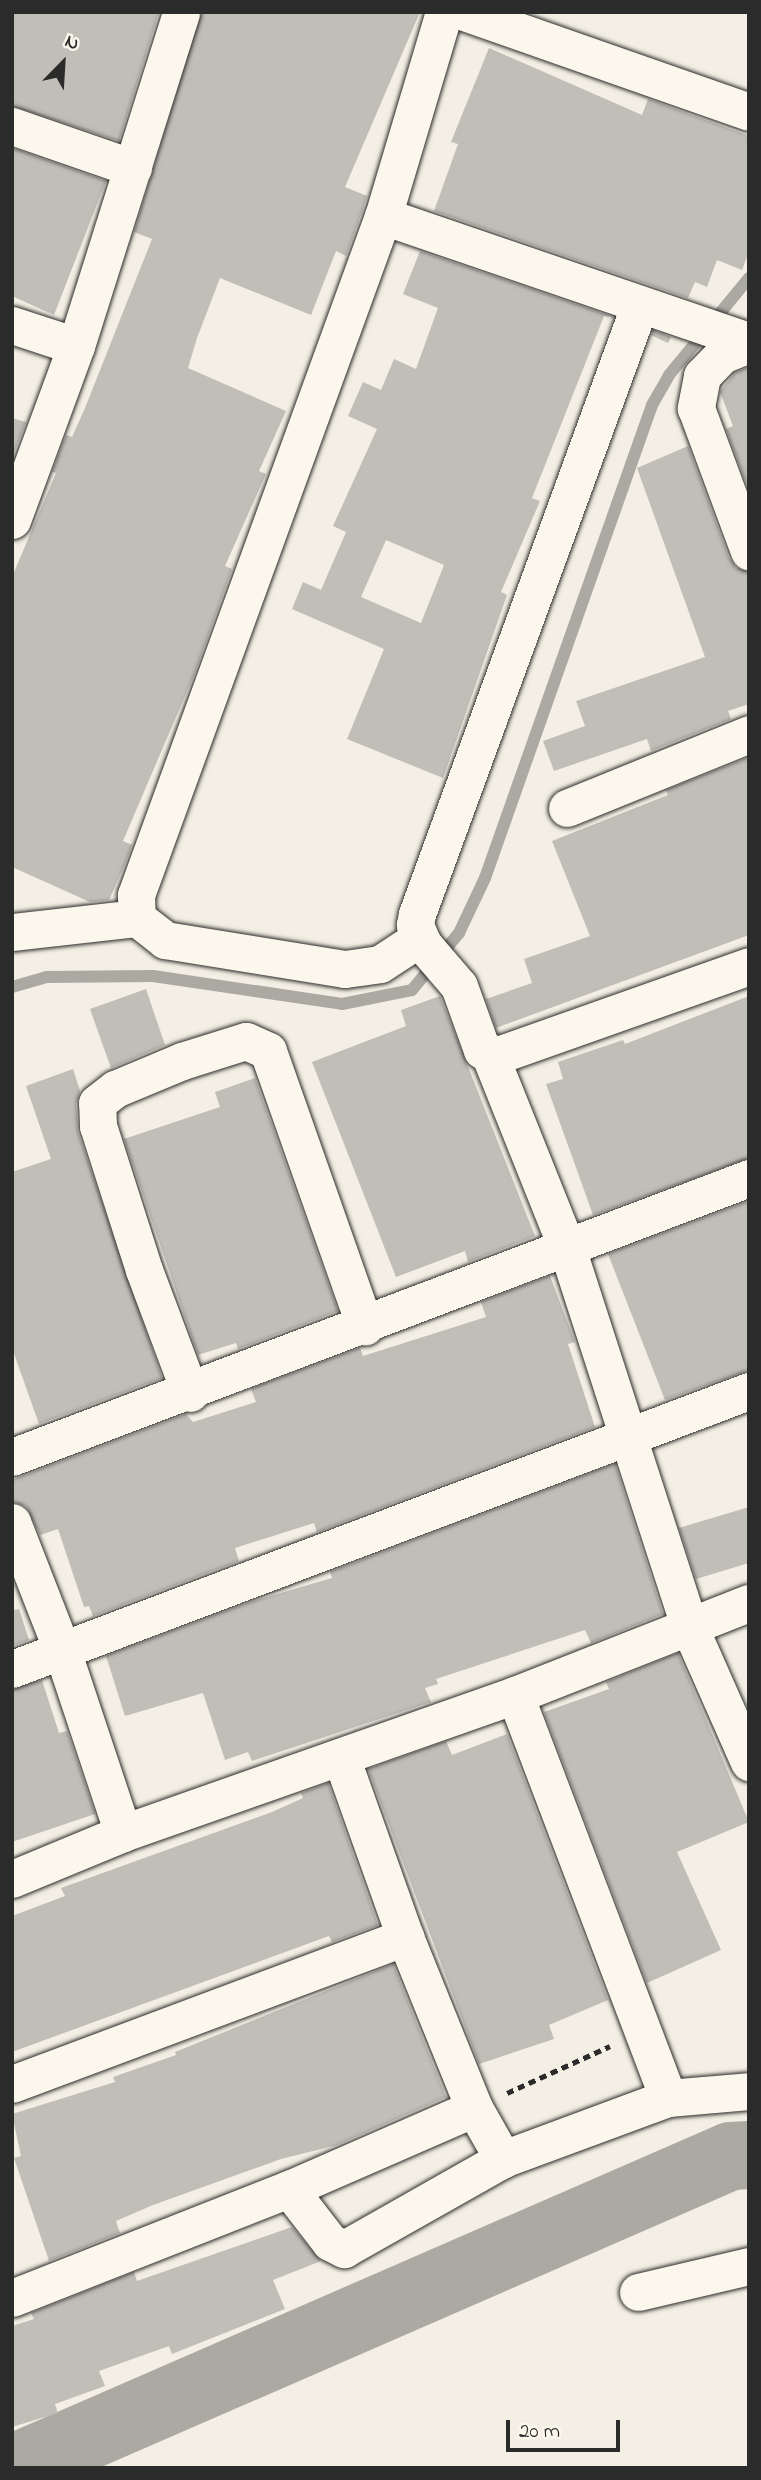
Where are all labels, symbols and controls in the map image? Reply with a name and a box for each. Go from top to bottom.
north arrow [28,28,98,98]
text: N [60,28,83,58]
scale bar [509,2406,623,2450]
text: 20 m [519,2417,560,2447]

